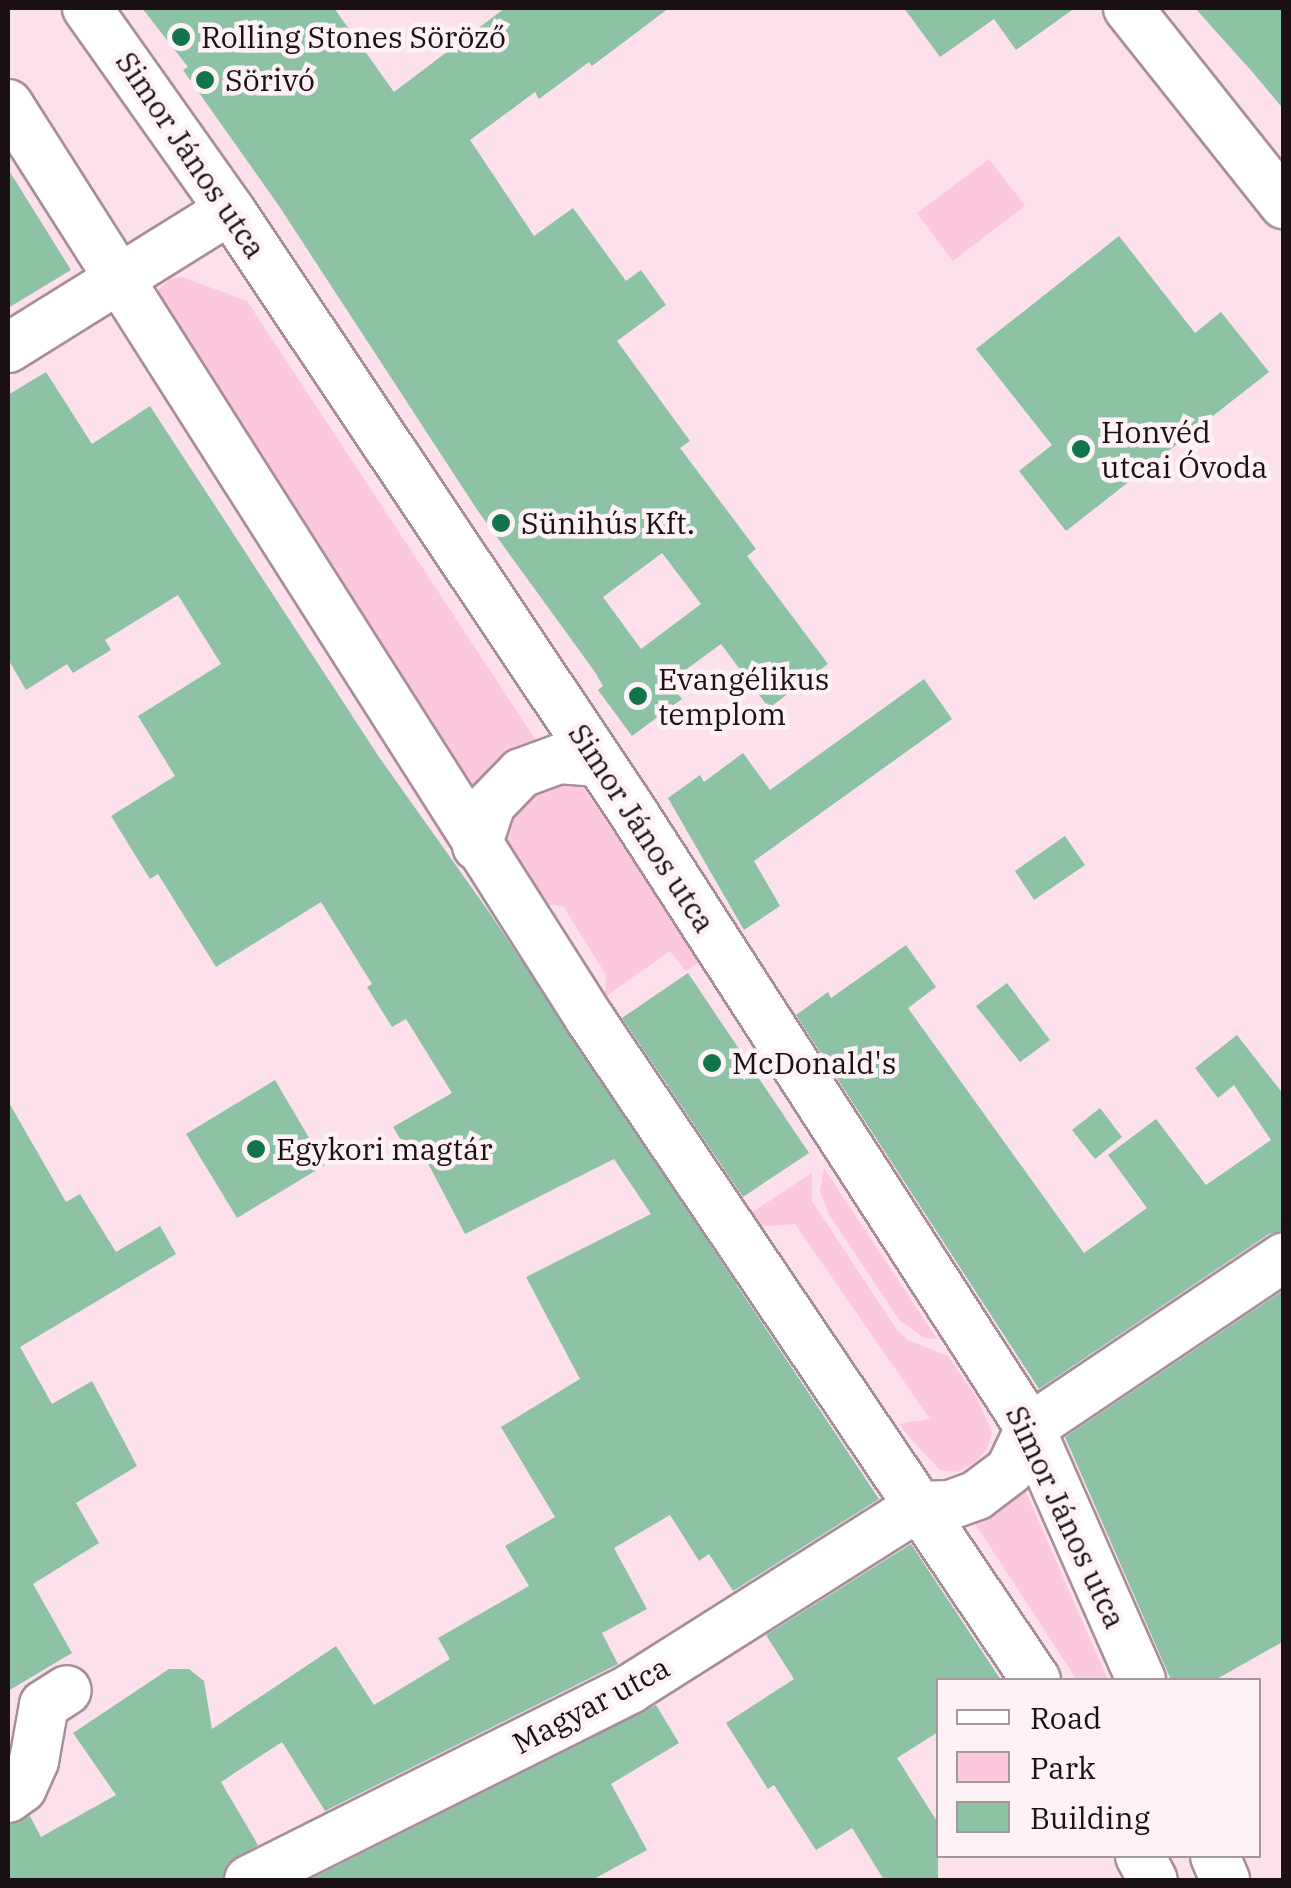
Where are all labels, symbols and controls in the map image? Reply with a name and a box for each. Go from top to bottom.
place label: Rolling Stones Söröző [201,19,506,55]
marker: Rolling Stones Söröző [170,26,192,48]
street label: Simor János utca [109,45,273,265]
place label: Sörivó [225,62,315,98]
marker: Sörivó [194,69,216,91]
place label: Honvéd utcai Óvoda [1101,414,1268,484]
marker: Honvéd utcai Óvoda [1070,438,1092,460]
place label: Sünihús Kft. [521,505,695,541]
marker: Sünihús Kft. [490,512,512,534]
place label: Evangélikus templom [658,661,829,732]
marker: Evangélikus templom [627,685,649,707]
street label: Simor János utca [561,717,723,939]
place label: McDonald's [732,1045,896,1081]
marker: McDonald's [701,1052,723,1074]
place label: Egykori magtár [276,1131,493,1167]
marker: Egykori magtár [245,1138,267,1160]
street label: Simor János utca [999,1400,1133,1634]
street label: Magyar utca [507,1649,675,1761]
legend [936,1678,1261,1858]
text: Road [1030,1698,1102,1737]
text: Park [1030,1748,1096,1787]
text: Building [1030,1798,1150,1837]

